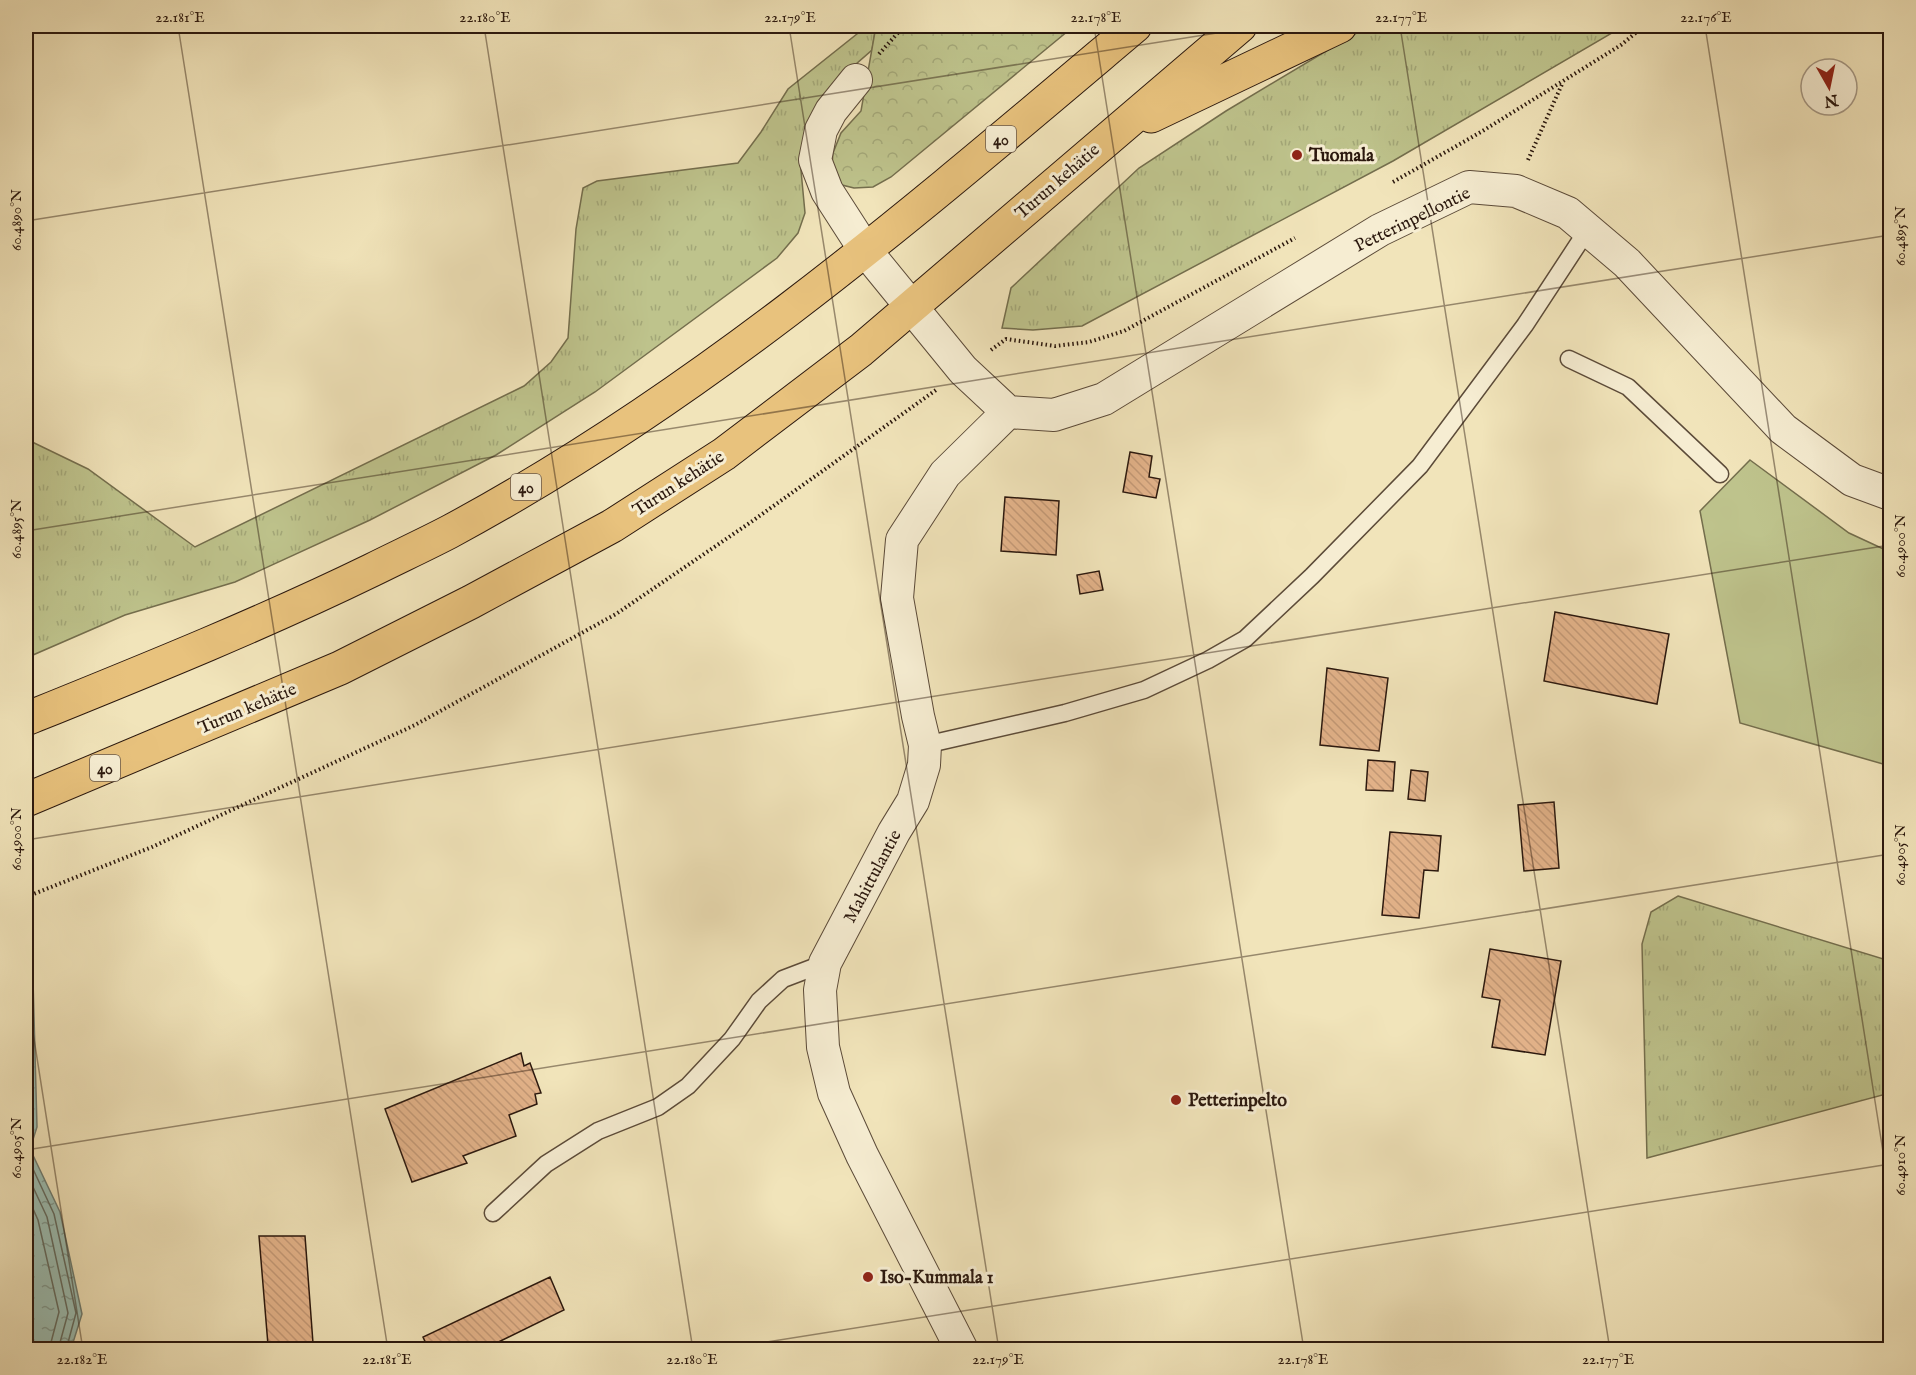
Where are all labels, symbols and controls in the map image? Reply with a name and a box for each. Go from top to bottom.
text: 22.181°E [155,8,205,27]
text: 22.180°E [459,8,511,27]
text: 22.179°E [764,8,816,27]
text: 22.178°E [1071,8,1121,27]
text: 22.177°E [1375,8,1427,27]
text: 22.176°E [1680,8,1732,27]
north arrow [1799,57,1859,117]
text: N [1822,89,1840,111]
road number: 40 [986,126,1016,152]
street label: Turun kehätie [1011,139,1105,225]
place label: Tuomala [1308,145,1375,168]
marker: Tuomala [1290,148,1304,162]
street label: Petterinpellontie [1351,182,1474,258]
text: 60.4890°N [7,189,26,251]
text: 60.4895°N [1891,206,1910,266]
street label: Turun kehätie [629,446,729,522]
road number: 40 [511,474,541,500]
text: 60.4895°N [7,499,26,559]
text: 60.4900°N [1891,514,1910,578]
street label: Turun kehätie [195,678,300,740]
road number: 40 [90,755,120,781]
text: 60.4900°N [7,807,26,871]
text: 60.4905°N [1891,824,1910,886]
street label: Mahittulantie [839,826,907,927]
place label: Petterinpelto [1188,1090,1287,1113]
marker: Petterinpelto [1169,1093,1183,1107]
text: 60.4905°N [7,1117,26,1179]
text: 60.4910°N [1891,1134,1910,1196]
place label: Iso-Kummala 1 [880,1267,994,1290]
marker: Iso-Kummala 1 [861,1270,875,1284]
text: 22.182°E [57,1350,107,1369]
text: 22.181°E [362,1350,412,1369]
text: 22.180°E [666,1350,718,1369]
text: 22.179°E [972,1350,1024,1369]
text: 22.178°E [1278,1350,1328,1369]
text: 22.177°E [1582,1350,1634,1369]

